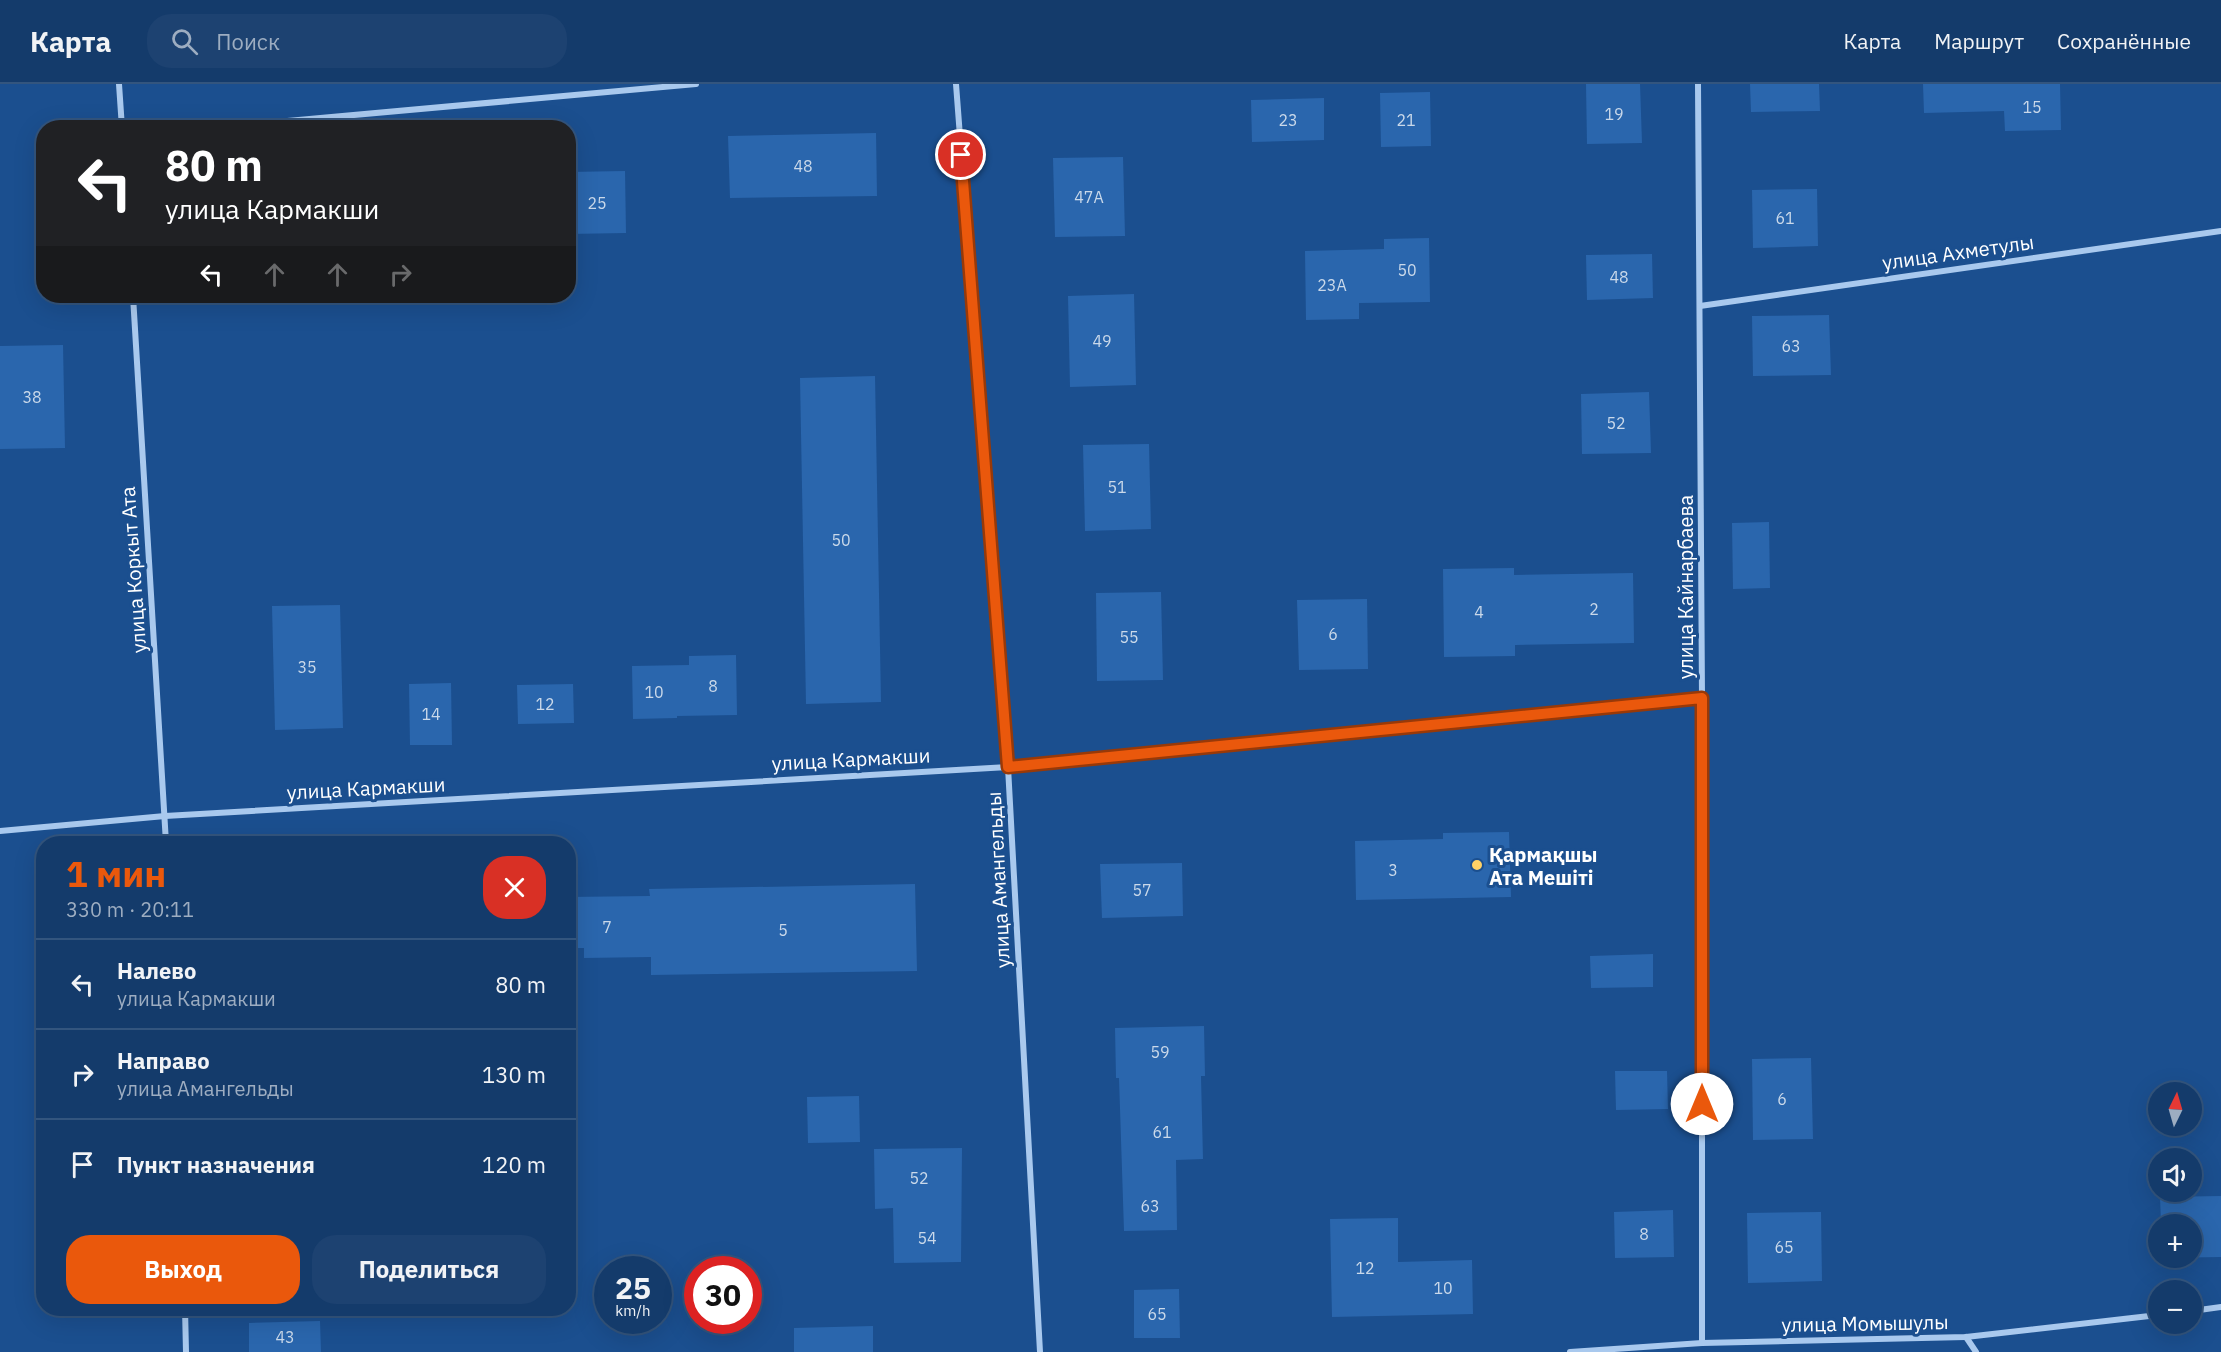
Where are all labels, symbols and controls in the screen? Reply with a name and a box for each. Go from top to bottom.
search box [147,14,567,68]
text: Карта [30,23,111,60]
icon: search [168,25,201,58]
text: Поиск [216,27,280,56]
text: Карта [1843,27,1901,55]
text: Маршрут [1934,27,2024,55]
text: Сохранённые [2057,27,2191,55]
house number: 15 [2022,97,2042,117]
house number: 19 [1604,104,1624,124]
house number: 23 [1278,110,1298,130]
house number: 21 [1396,110,1416,130]
pin [935,129,986,180]
text: 80 m [165,138,263,193]
icon: arrive [944,138,977,171]
icon: left [66,144,144,222]
house number: 48 [793,156,813,176]
house number: 47А [1074,187,1104,207]
text: улица Кармакши [165,191,379,226]
house number: 25 [587,193,607,213]
house number: 61 [1775,208,1795,228]
street label: улица Ахметулы [1880,228,2036,276]
icon: left [195,258,228,291]
icon: ahead [258,258,291,291]
icon: ahead [321,258,354,291]
icon: right [384,258,417,291]
house number: 50 [1397,260,1417,280]
house number: 48 [1609,267,1629,287]
house number: 23А [1317,275,1347,295]
house number: 49 [1092,331,1112,351]
house number: 63 [1781,336,1801,356]
house number: 38 [22,387,42,407]
house number: 52 [1606,413,1626,433]
house number: 51 [1107,477,1127,497]
street label: улица Коркыт Ата [114,485,152,654]
street label: улица Кайнарбаева [1672,494,1699,679]
house number: 50 [831,530,851,550]
house number: 2 [1589,599,1599,619]
house number: 4 [1474,602,1484,622]
house number: 6 [1328,624,1338,644]
house number: 55 [1119,627,1139,647]
house number: 35 [297,657,317,677]
house number: 8 [708,676,718,696]
house number: 10 [644,682,664,702]
house number: 12 [535,694,555,714]
house number: 14 [421,704,441,724]
street label: улица Кармакши [771,741,931,777]
street label: улица Кармакши [286,770,446,806]
street label: улица Амангельды [980,791,1016,969]
place label: Қармақшы Ата Мешіті [1489,841,1597,891]
text: 1 мин [66,850,166,897]
button: close [483,856,546,919]
marker: Қармақшы Ата Мешіті [1470,858,1484,872]
house number: 3 [1388,860,1398,880]
house number: 57 [1132,880,1152,900]
text: 330 m · 20:11 [66,896,194,923]
house number: 7 [602,917,612,937]
house number: 5 [778,920,788,940]
text: Налево [117,956,196,985]
icon: left [66,968,99,1001]
text: 80 m [495,970,546,999]
text: улица Кармакши [117,985,276,1012]
house number: 59 [1150,1042,1170,1062]
text: Направо [117,1046,210,1075]
icon: right [66,1058,99,1091]
text: 130 m [482,1060,546,1089]
position arrow [1670,1072,1734,1136]
text: улица Амангельды [117,1075,294,1102]
north arrow [2148,1082,2202,1136]
map controls [2148,1082,2202,1334]
house number: 6 [1777,1089,1787,1109]
house number: 61 [1152,1122,1172,1142]
icon: arrive [66,1148,99,1181]
button: sound [2148,1148,2202,1202]
text: Пункт назначения [117,1150,315,1179]
text: 120 m [482,1150,546,1179]
house number: 52 [909,1168,929,1188]
house number: 63 [1140,1196,1160,1216]
button: + [2148,1214,2202,1268]
house number: 8 [1639,1224,1649,1244]
house number: 54 [917,1228,937,1248]
button: Выход [66,1235,300,1304]
button: Поделиться [312,1235,546,1304]
house number: 65 [1774,1237,1794,1257]
speed limit sign: 30 [684,1256,762,1334]
house number: 12 [1355,1258,1375,1278]
text: 25 [615,1268,651,1307]
house number: 10 [1433,1278,1453,1298]
button: − [2148,1280,2202,1334]
text: km/h [615,1301,651,1320]
house number: 65 [1147,1304,1167,1324]
street label: улица Момышулы [1781,1308,1949,1338]
house number: 43 [275,1327,295,1347]

